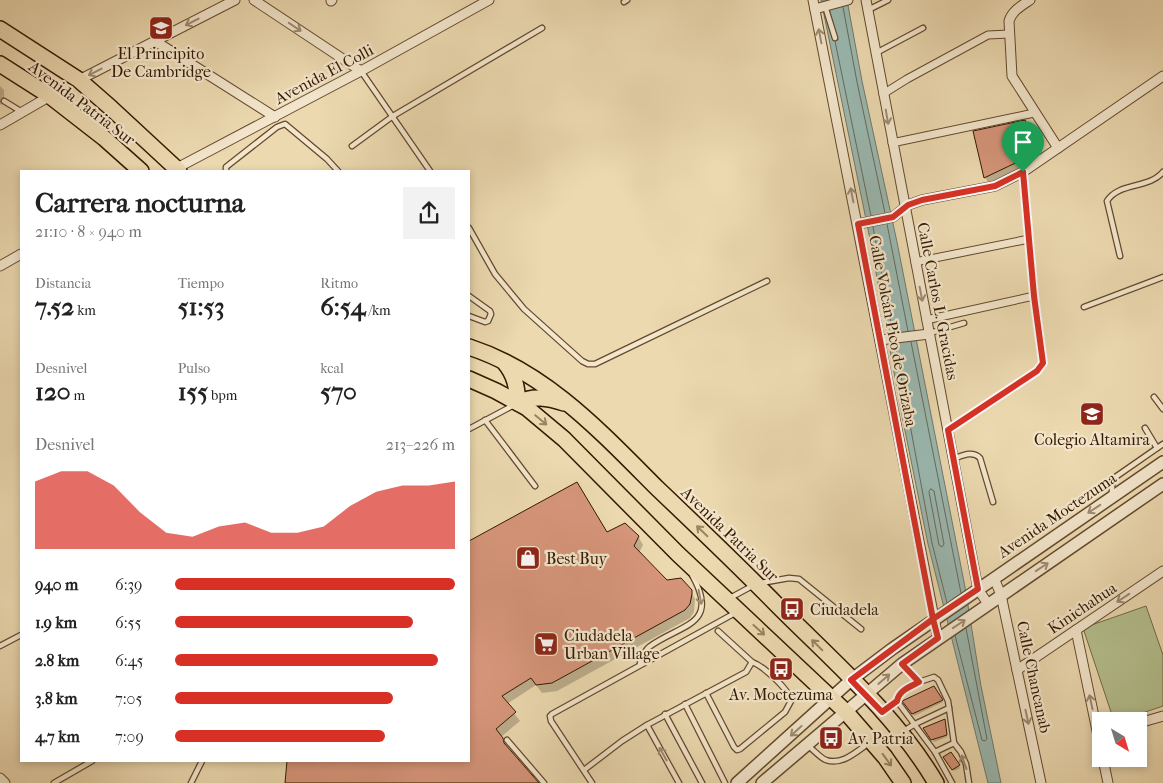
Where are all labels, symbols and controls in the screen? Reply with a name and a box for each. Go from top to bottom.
school or university icon: El Principito De Cambridge [148,15,174,41]
one-way arrow [185,18,200,27]
one-way arrow [287,22,301,32]
one-way arrow [815,28,825,44]
street label: Avenida El Colli [271,40,377,108]
place label: El Principito De Cambridge [111,44,211,81]
street label: Avenida Patria Sur [24,56,139,149]
one-way arrow [87,67,102,77]
one-way arrow [883,108,893,124]
pin [1002,121,1044,172]
icon: arrive [1009,128,1037,156]
text: Carrera nocturna [35,186,245,219]
button: share [403,187,455,239]
one-way arrow [847,188,856,204]
street label: Calle Carlos L. Gracidas [913,221,963,382]
text: 21:10 · 8 × 940 m [35,222,142,241]
street label: Calle Volcán Pico de Orizaba [865,234,921,429]
text: Distancia [35,275,91,292]
text: Tiempo [178,275,224,292]
text: Ritmo [320,275,358,292]
one-way arrow [917,285,926,301]
text: 7.52 [35,292,74,321]
text: 51:53 [178,292,225,321]
text: 6:54 [320,292,365,321]
text: km [74,302,96,319]
text: /km [365,302,391,319]
text: Desnivel [35,360,87,377]
text: Pulso [178,360,210,377]
text: kcal [320,360,344,377]
text: 120 [35,377,71,406]
text: 155 [178,377,208,406]
text: 570 [320,377,357,406]
text: m [71,387,85,404]
text: bpm [208,387,237,404]
school or university icon: Colegio Altamira [1079,401,1105,427]
one-way arrow [535,414,548,426]
place label: Colegio Altamira [1034,430,1151,449]
text: Desnivel [35,435,95,454]
text: 213–226 m [386,435,455,454]
street label: Avenida Moctezuma [993,468,1120,562]
street label: Avenida Patria Sur [677,482,783,585]
one-way arrow [1087,504,1101,514]
one-way arrow [696,525,708,537]
shop icon: Best Buy [515,545,541,571]
place label: Best Buy [546,549,608,568]
one-way arrow [1034,562,1048,572]
text: 940 m [35,575,78,594]
text: 6:39 [115,575,143,594]
street label: Kinichahua [1044,578,1120,638]
one-way arrow [695,588,705,604]
one-way arrow [1116,593,1130,603]
bus stop icon: Ciudadela [779,596,805,622]
place label: Ciudadela [810,600,879,619]
text: 1.9 km [35,613,77,632]
text: 6:55 [115,613,141,632]
one-way arrow [952,618,966,629]
street label: Calle Chancanab [1013,619,1055,735]
one-way arrow [753,624,765,636]
place label: Ciudadela Urban Village [564,626,660,663]
supermarket icon: Ciudadela Urban Village [533,631,559,657]
one-way arrow [811,639,823,652]
text: 2.8 km [35,651,79,670]
text: 6:45 [115,651,143,670]
bus stop icon: Av. Moctezuma [768,656,794,682]
one-way arrow [877,674,890,685]
place label: Av. Moctezuma [728,685,834,704]
text: 3.8 km [35,689,78,708]
text: 7:05 [115,689,142,708]
one-way arrow [1086,695,1096,711]
one-way arrow [1023,709,1033,725]
north arrow [1092,712,1148,768]
map controls [1092,712,1147,767]
one-way arrow [789,725,802,737]
bus stop icon: Av. Patria [818,725,844,751]
text: 4.7 km [35,727,80,746]
text: 7:09 [115,727,144,746]
place label: Av. Patria [847,729,914,748]
one-way arrow [658,747,667,762]
one-way arrow [882,753,892,767]
one-way arrow [959,754,969,770]

